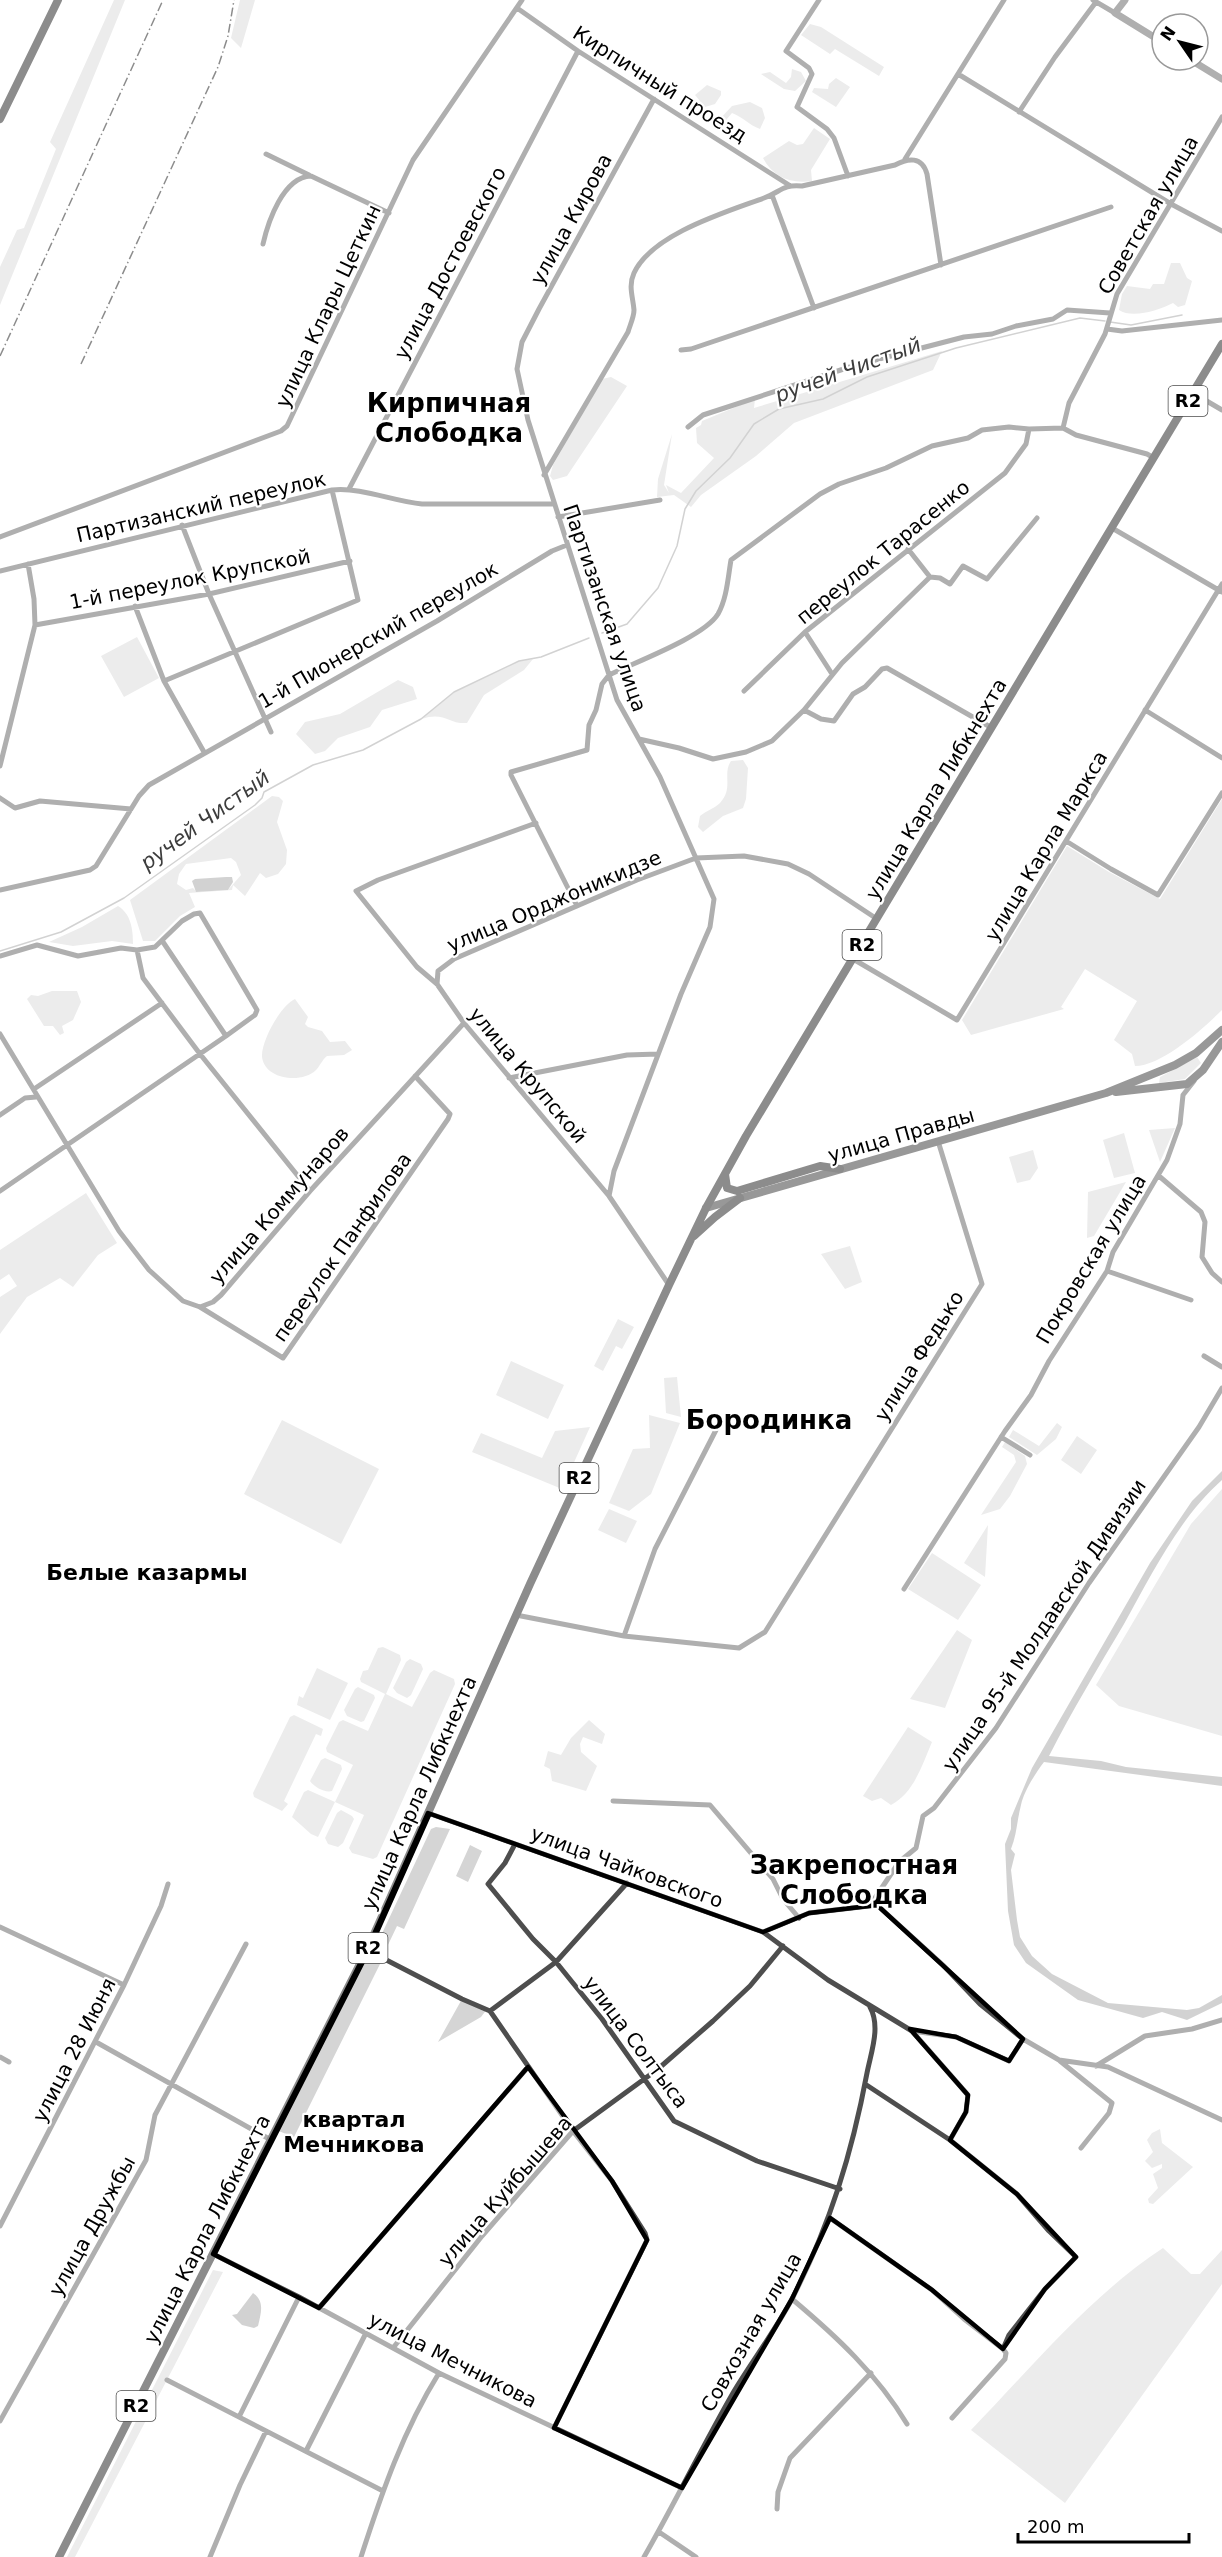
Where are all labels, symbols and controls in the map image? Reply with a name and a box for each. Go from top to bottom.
north arrow [1150,12,1210,72]
street label: Кирпичный проезд [569,21,751,147]
text: N [1157,23,1180,45]
street label: Советская улица [1093,131,1203,299]
street label: улица Кирова [525,149,617,289]
street label: улица Достоевского [389,163,511,363]
street label: улица Клары Цеткин [270,201,386,411]
water label: ручей Чистый [771,332,924,408]
road number: R2 [1168,386,1208,416]
district label: Кирпичная Слободка [367,388,531,448]
street label: Партизанский переулок [74,467,328,547]
street label: переулок Тарасенко [792,475,974,629]
street label: Партизанская улица [558,501,652,715]
street label: 1-й переулок Крупской [67,544,313,614]
street label: 1-й Пионерский переулок [254,557,502,713]
street label: улица Карла Либкнехта [860,674,1012,904]
street label: улица Карла Маркса [980,746,1112,946]
water label: ручей Чистый [135,765,274,875]
street label: улица Орджоникидзе [443,845,665,957]
road number: R2 [842,930,882,960]
street label: улица Крупской [464,1002,592,1148]
street label: улица Правды [825,1103,977,1167]
street label: улица Коммунаров [204,1122,354,1288]
street label: переулок Панфилова [268,1148,416,1346]
street label: Покровская улица [1031,1170,1151,1348]
street label: улица Федько [869,1286,969,1426]
district label: Бородинка [686,1405,852,1435]
road number: R2 [560,1463,598,1493]
street label: улица 95-й Молдавской Дивизии [937,1475,1151,1775]
district label: Белые казармы [46,1560,248,1585]
street label: улица Карла Либкнехта [356,1672,482,1914]
street label: улица Чайковского [528,1821,726,1913]
district label: Закрепостная Слободка [750,1850,958,1910]
road number: R2 [348,1933,388,1963]
street label: улица Солтыса [578,1971,694,2113]
street label: улица 28 Июня [27,1974,121,2126]
district label: квартал Мечникова [283,2107,425,2157]
street label: улица Карла Либкнехта [139,2110,275,2348]
street label: улица Куйбышева [433,2111,577,2271]
street label: улица Дружбы [44,2152,140,2300]
street label: Совхозная улица [696,2248,806,2416]
street label: улица Мечникова [365,2307,541,2413]
road number: R2 [116,2391,156,2421]
scale bar [1018,2506,1189,2544]
text: 200 m [1027,2516,1085,2537]

